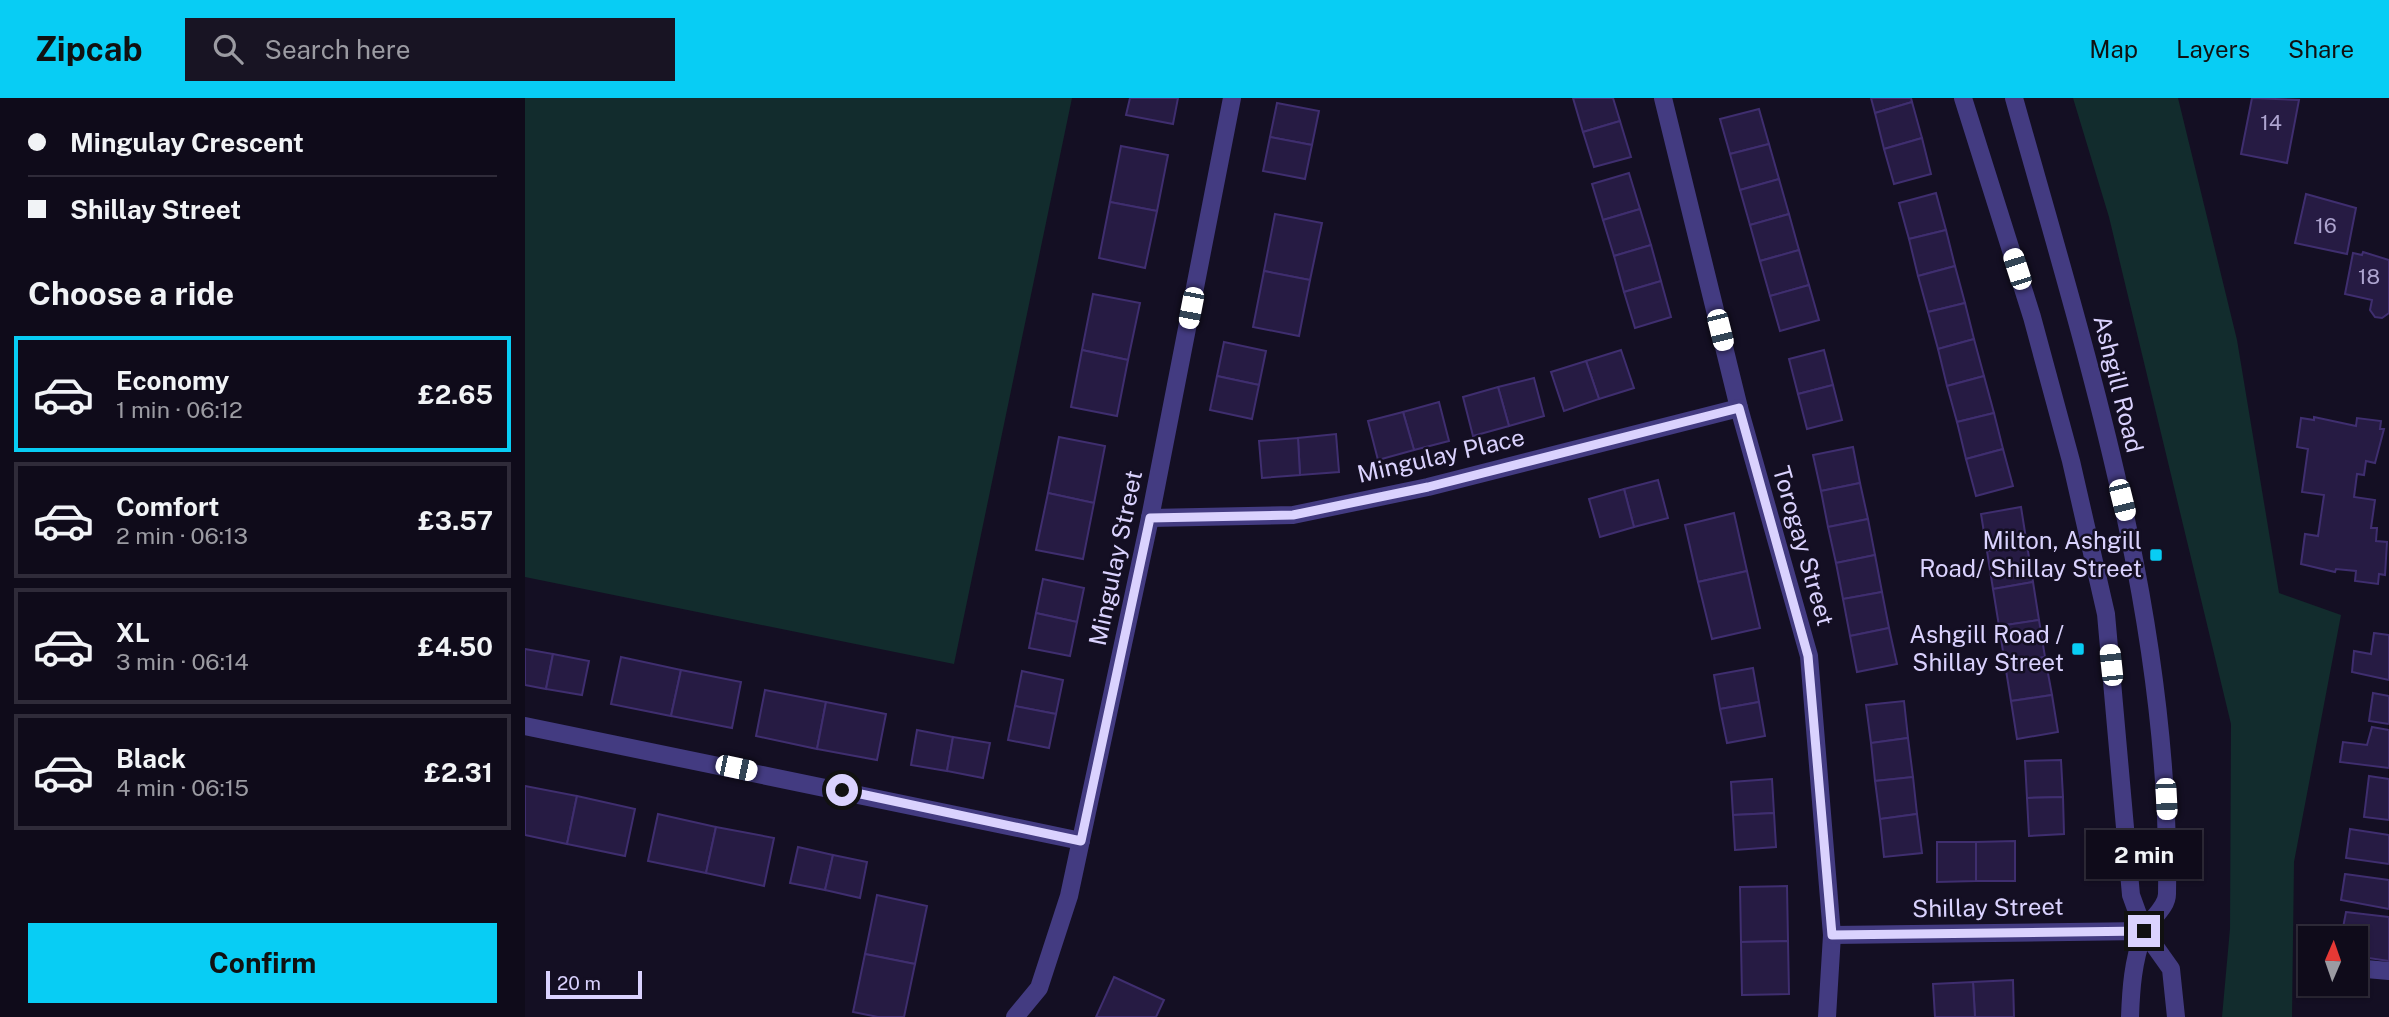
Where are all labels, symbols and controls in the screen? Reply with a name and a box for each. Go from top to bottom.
search box [185,18,675,81]
text: Zipcab [35,30,143,68]
icon: search [209,30,247,68]
text: Search here [265,34,411,65]
text: Map [2089,35,2138,63]
text: Layers [2176,35,2250,63]
text: Share [2288,35,2354,63]
house number: 14 [2260,110,2282,135]
text: Mingulay Crescent [70,127,304,158]
text: Shillay Street [70,194,241,225]
house number: 16 [2315,213,2337,238]
car [2001,246,2034,292]
house number: 18 [2358,264,2380,289]
text: Choose a ride [28,275,234,312]
car [1177,285,1206,331]
car [1705,307,1736,353]
street label: Ashgill Road [2088,312,2150,455]
icon: car [32,363,95,426]
text: Economy [116,365,229,396]
text: £2.65 [418,379,493,410]
text: 1 min · 06:12 [116,396,243,423]
street label: Mingulay Place [1354,422,1527,488]
street label: Torogay Street [1768,463,1840,629]
street label: Mingulay Street [1083,468,1147,648]
car [2107,477,2138,523]
icon: car [32,489,95,552]
text: Comfort [116,491,219,522]
text: £3.57 [418,505,493,536]
text: 2 min · 06:13 [116,522,248,549]
place label: Milton, Ashgill Road/ Shillay Street [1919,526,2142,582]
marker: Milton, Ashgill Road/ Shillay Street [2148,547,2164,563]
icon: car [32,615,95,678]
text: XL [116,617,150,648]
place label: Ashgill Road / Shillay Street [1909,620,2065,676]
text: £4.50 [418,631,493,662]
marker: Ashgill Road / Shillay Street [2070,641,2086,657]
car [2099,643,2124,687]
text: 3 min · 06:14 [116,648,249,675]
icon: car [32,741,95,804]
text: Black [116,743,186,774]
car [714,753,759,783]
text: £2.31 [424,757,493,788]
text: 4 min · 06:15 [116,774,249,801]
route start [826,774,858,806]
car [2155,777,2178,821]
callout: 2 min [2086,830,2202,878]
text: 2 min [2114,841,2174,868]
street label: Shillay Street [1912,892,2064,922]
route end [2128,915,2160,947]
button: Confirm [28,923,497,1003]
north arrow [2298,926,2368,996]
map controls [2298,926,2368,996]
scale bar [546,968,642,1000]
text: 20 m [557,972,601,994]

